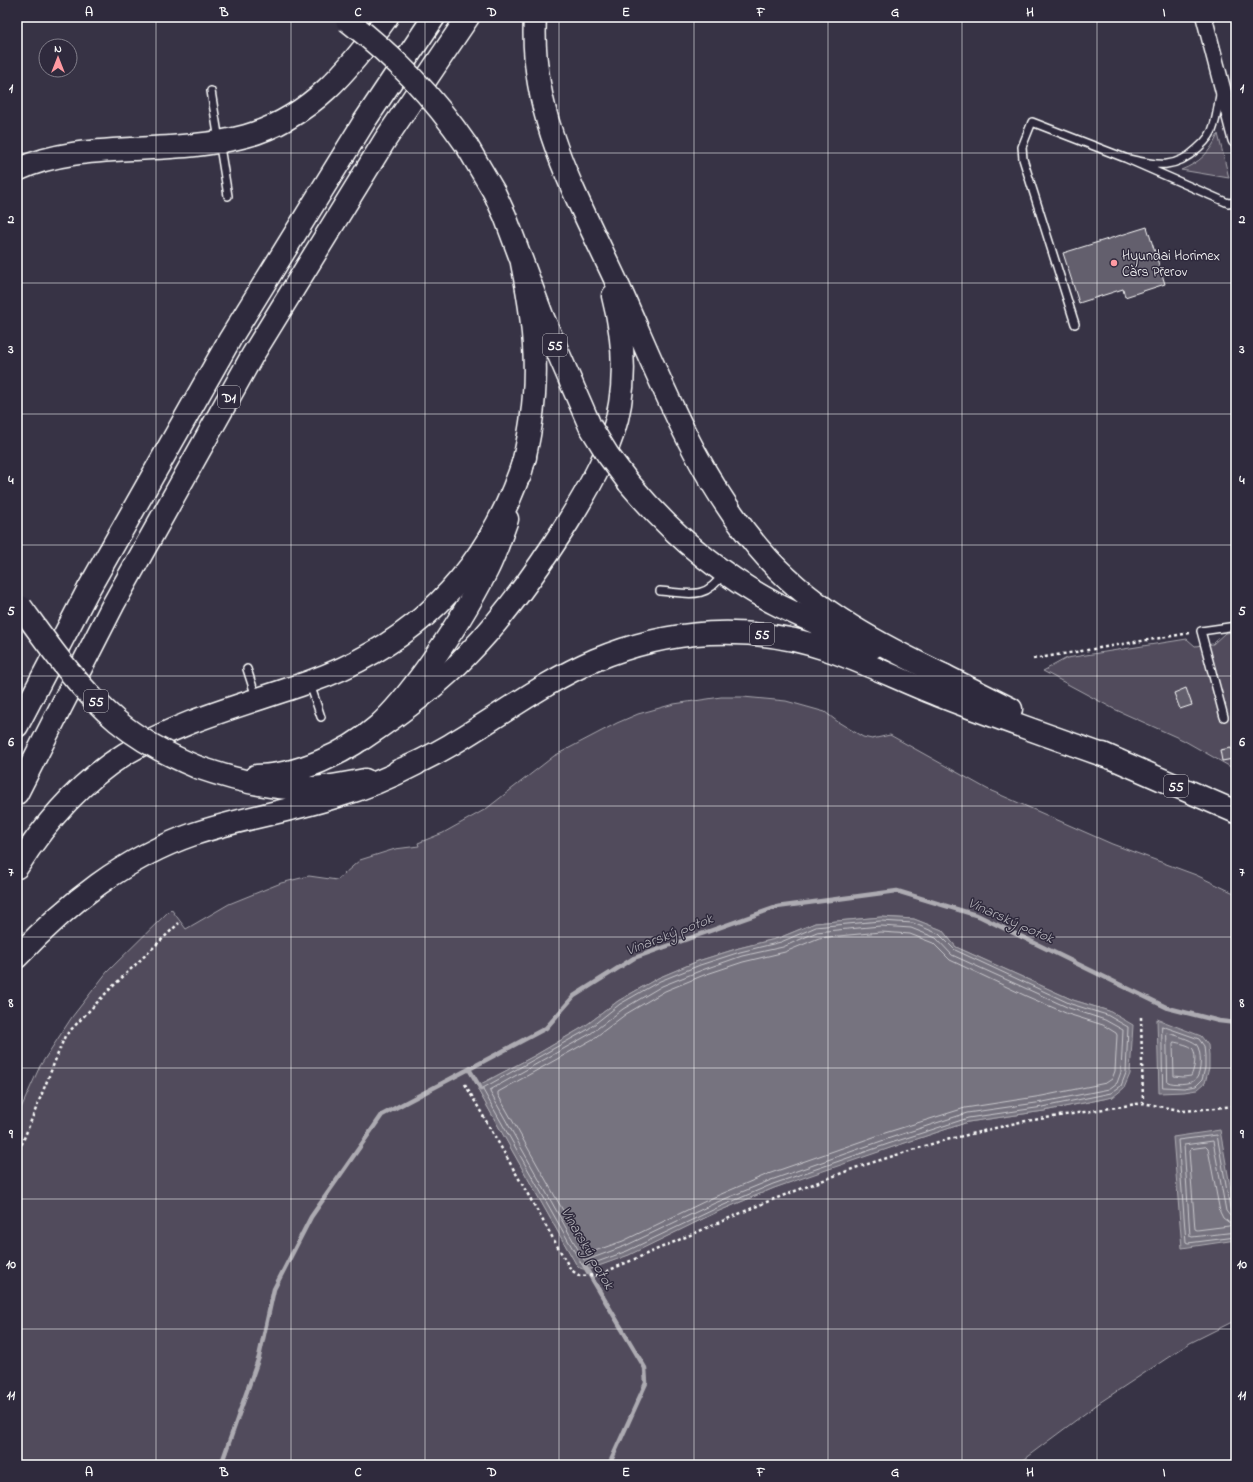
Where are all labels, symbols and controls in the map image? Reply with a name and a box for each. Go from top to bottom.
text: A [85,3,93,22]
text: B [219,3,229,22]
text: C [354,3,362,22]
text: D [486,3,497,22]
text: E [622,3,630,22]
text: F [756,3,766,22]
text: G [891,3,899,22]
text: H [1026,3,1034,22]
text: I [1162,3,1166,22]
north arrow [38,38,78,78]
text: N [54,41,62,57]
text: 1 [9,79,14,98]
text: 1 [1240,79,1245,98]
text: 2 [7,210,15,229]
text: 2 [1238,210,1246,229]
place label: Hyundai Horimex Cars Přerov [1122,246,1220,283]
marker: Hyundai Horimex Cars Přerov [1109,258,1119,268]
road number: 55 [543,334,567,356]
text: 3 [7,340,14,359]
text: 3 [1238,340,1245,359]
road number: D1 [218,386,240,408]
text: 4 [7,471,14,490]
text: 4 [1238,471,1245,490]
text: 5 [7,602,15,621]
text: 5 [1238,602,1246,621]
road number: 55 [750,623,774,645]
road number: 55 [84,690,108,712]
text: 6 [7,733,14,752]
text: 6 [1238,733,1245,752]
road number: 55 [1164,775,1188,797]
text: 7 [8,863,14,882]
text: 7 [1239,863,1245,882]
water label: Vinarský potok [964,892,1058,951]
water label: Vinarský potok [623,908,718,963]
text: 8 [8,994,14,1013]
text: 8 [1239,994,1245,1013]
text: 9 [8,1125,14,1144]
text: 9 [1239,1125,1245,1144]
water label: Vinarský potok [554,1203,620,1296]
text: 10 [6,1255,16,1274]
text: 10 [1237,1255,1247,1274]
text: 11 [7,1386,16,1405]
text: 11 [1238,1386,1247,1405]
text: A [85,1463,93,1482]
text: B [219,1463,229,1482]
text: C [354,1463,362,1482]
text: D [486,1463,497,1482]
text: E [622,1463,630,1482]
text: F [756,1463,766,1482]
text: G [891,1463,899,1482]
text: H [1026,1463,1034,1482]
text: I [1162,1463,1166,1482]

